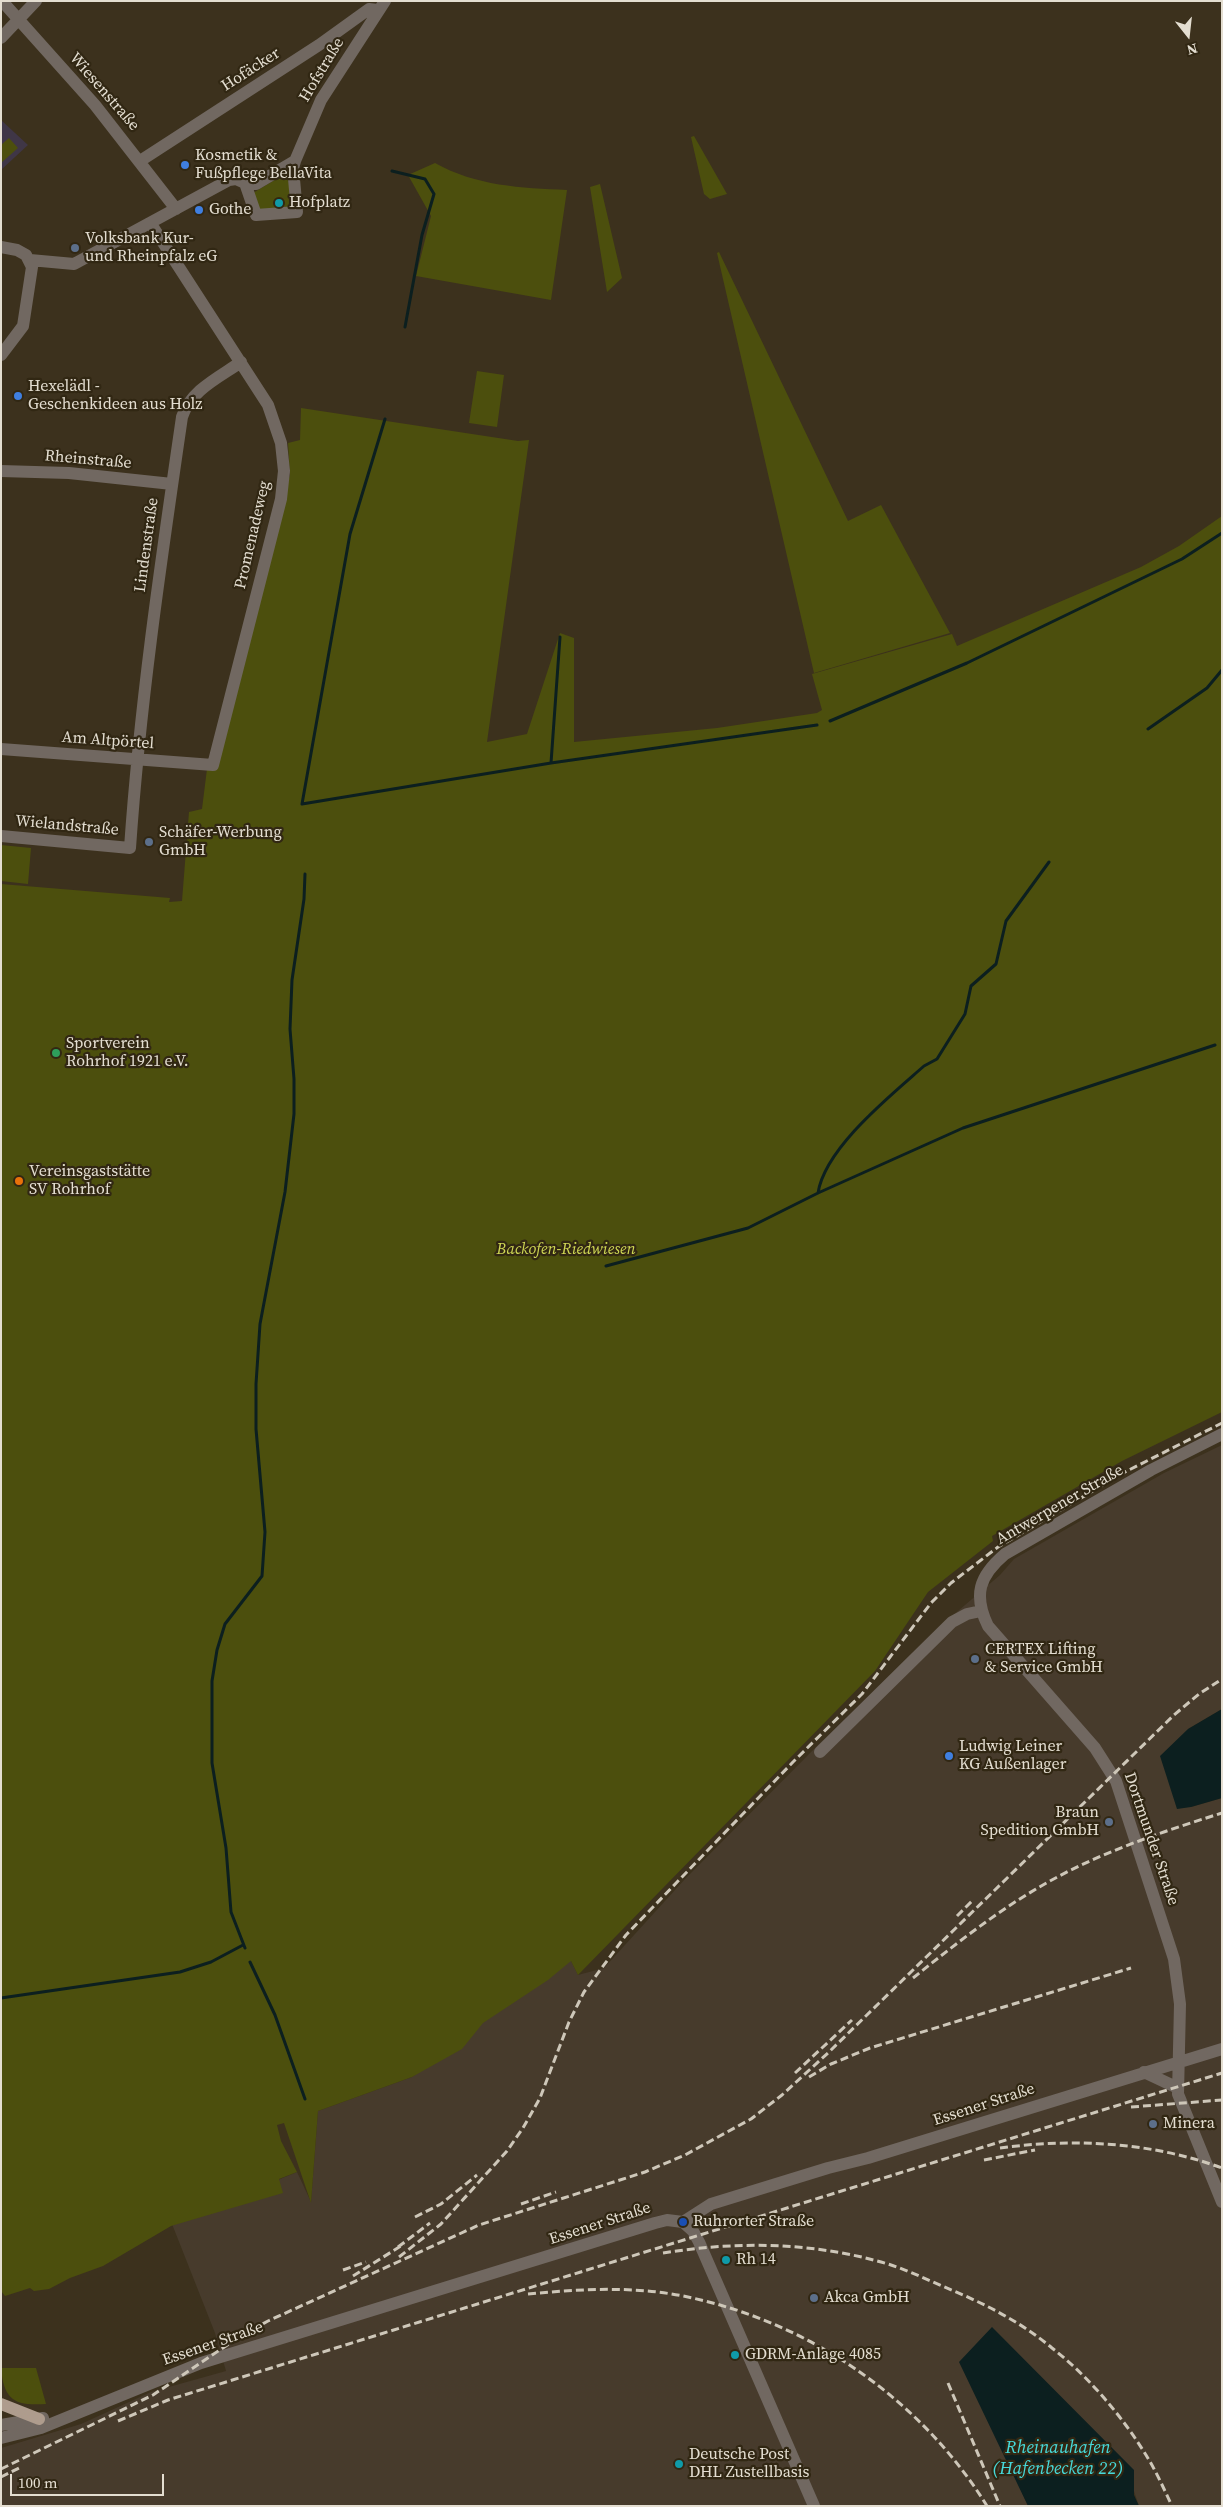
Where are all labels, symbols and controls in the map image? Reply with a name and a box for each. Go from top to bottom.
north arrow [1163,10,1213,60]
street label: Hofstraße [295,35,349,105]
text: N [1184,38,1200,60]
street label: Hofäcker [218,44,284,96]
street label: Wiesenstraße [65,49,143,135]
place label: Kosmetik & Fußpflege BellaVita [195,146,332,184]
marker: Kosmetik & Fußpflege BellaVita [179,159,191,171]
place label: Hofplatz [289,193,350,213]
marker: Hofplatz [273,197,285,209]
place label: Gothe [209,200,252,220]
marker: Gothe [193,204,205,216]
place label: Volksbank Kur- und Rheinpfalz eG [85,229,217,267]
marker: Volksbank Kur- und Rheinpfalz eG [69,242,81,254]
place label: Hexelädl - Geschenkideen aus Holz [28,377,203,415]
marker: Hexelädl - Geschenkideen aus Holz [12,390,24,402]
street label: Rheinstraße [44,447,132,473]
street label: Promenadeweg [231,479,275,591]
street label: Lindenstraße [131,496,163,594]
street label: Am Altpörtel [61,728,155,754]
street label: Wielandstraße [14,812,120,840]
place label: Schäfer-Werbung GmbH [159,823,282,861]
marker: Schäfer-Werbung GmbH [143,836,155,848]
place label: Sportverein Rohrhof 1921 e.V. [66,1034,189,1072]
marker: Sportverein Rohrhof 1921 e.V. [50,1047,62,1059]
place label: Vereinsgaststätte SV Rohrhof [29,1162,150,1200]
marker: Vereinsgaststätte SV Rohrhof [13,1175,25,1187]
park label: Backofen-Riedwiesen [497,1240,635,1260]
street label: Antwerpener Straße [993,1461,1127,1549]
place label: CERTEX Lifting & Service GmbH [985,1640,1103,1678]
marker: CERTEX Lifting & Service GmbH [969,1653,981,1665]
place label: Ludwig Leiner KG Außenlager [959,1737,1066,1775]
marker: Ludwig Leiner KG Außenlager [943,1750,955,1762]
street label: Dortmunder Straße [1119,1770,1183,1908]
place label: Braun Spedition GmbH [981,1803,1099,1841]
marker: Braun Spedition GmbH [1103,1816,1115,1828]
street label: Essener Straße [931,2080,1037,2130]
place label: Minera [1163,2114,1215,2134]
marker: Minera [1147,2118,1159,2130]
street label: Essener Straße [547,2199,653,2249]
place label: Ruhrorter Straße [693,2212,814,2232]
marker: Ruhrorter Straße [677,2216,689,2228]
place label: Rh 14 [736,2250,776,2270]
marker: Rh 14 [720,2254,732,2266]
place label: Akca GmbH [824,2288,910,2308]
marker: Akca GmbH [808,2292,820,2304]
street label: Essener Straße [160,2318,266,2370]
place label: GDRM-Anlage 4085 [745,2345,881,2365]
marker: GDRM-Anlage 4085 [729,2349,741,2361]
water label: Rheinauhafen (Hafenbecken 22) [993,2437,1123,2480]
place label: Deutsche Post DHL Zustellbasis [689,2445,809,2483]
marker: Deutsche Post DHL Zustellbasis [673,2458,685,2470]
scale bar [12,2464,166,2496]
text: 100 m [18,2472,58,2493]

